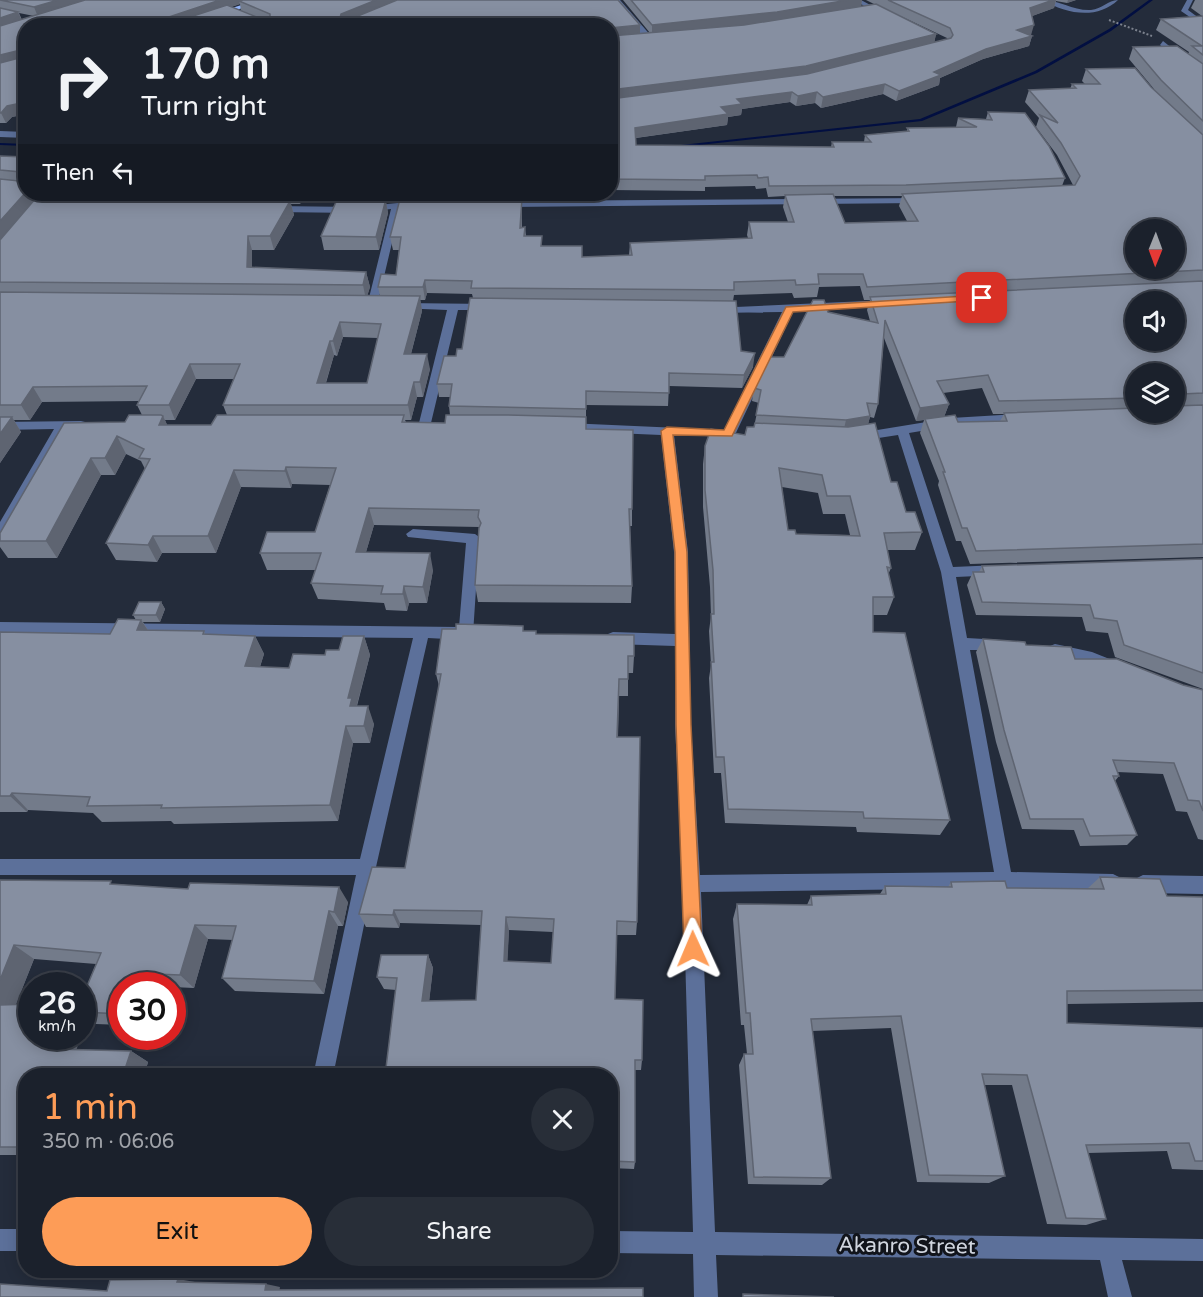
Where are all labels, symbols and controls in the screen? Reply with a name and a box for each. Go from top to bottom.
text: 170 m [141,39,270,90]
icon: right [42,42,120,120]
text: Turn right [141,90,267,123]
icon: left [107,156,140,189]
text: Then [42,160,95,186]
north arrow [1125,219,1185,279]
map controls [1125,219,1185,423]
pin [956,272,1007,323]
icon: arrive [965,281,998,314]
button: sound [1125,291,1185,351]
button: layers [1125,363,1185,423]
position arrow [661,917,725,981]
speed limit sign: 30 [108,972,186,1050]
text: 26 [38,985,76,1022]
text: km/h [38,1017,76,1035]
text: 1 min [42,1086,138,1129]
button: close [531,1088,594,1151]
text: 350 m · 06:06 [42,1130,174,1154]
button: Exit [42,1197,312,1266]
button: Share [324,1197,594,1266]
street label: Akanro Street [838,1232,976,1260]

